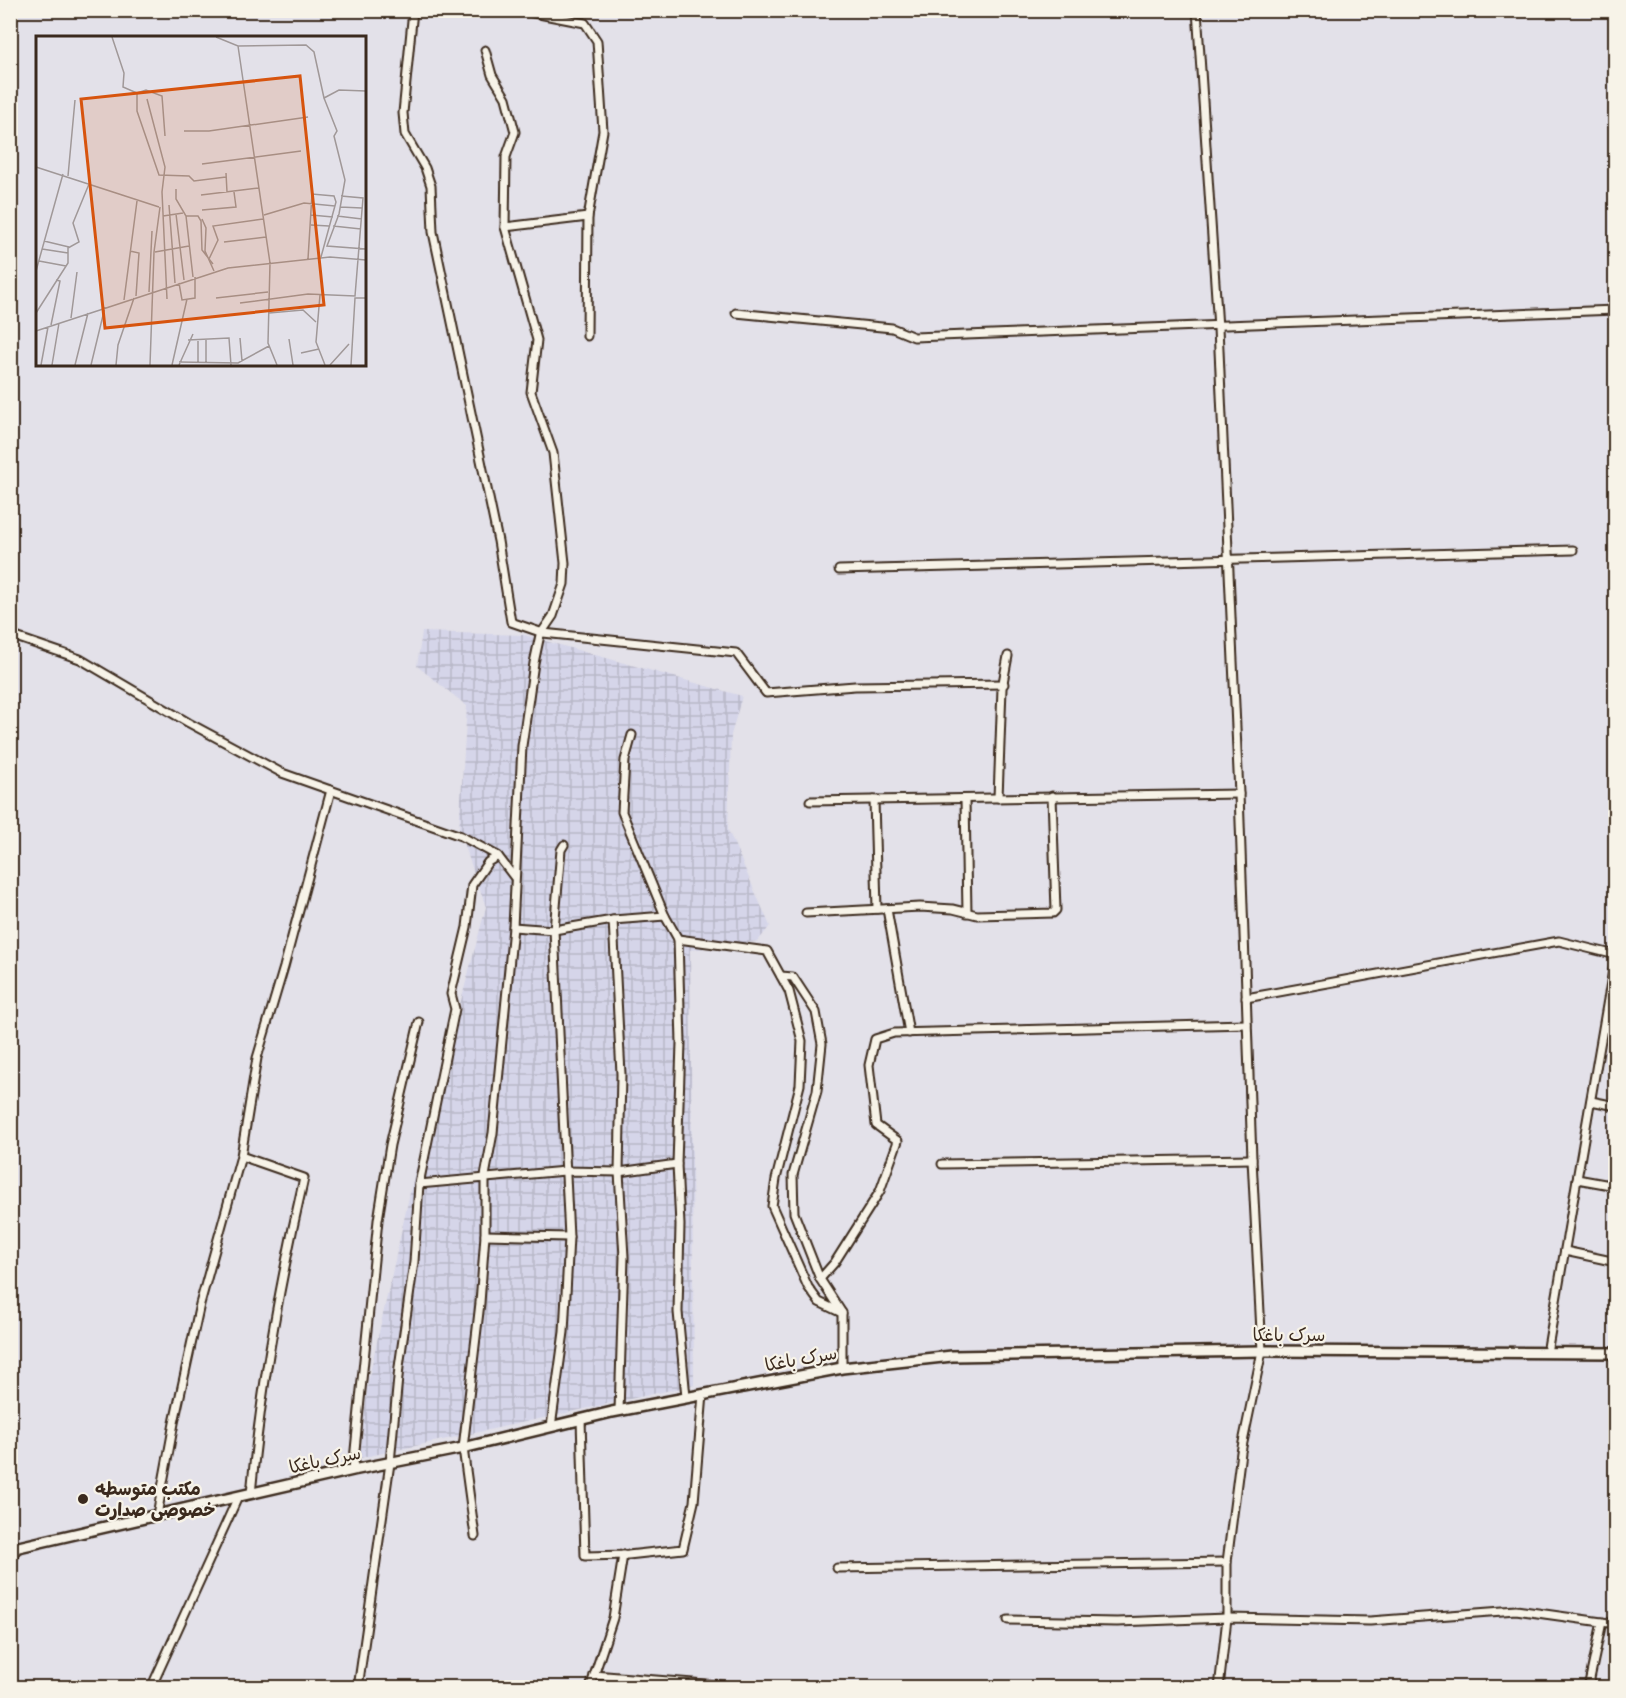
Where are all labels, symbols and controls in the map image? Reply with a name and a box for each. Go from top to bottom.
inset map [36,36,366,366]
street label: سرک باغکا [1252,1319,1326,1351]
street label: سرک باغکا [762,1337,840,1381]
street label: سرک باغکا [286,1437,364,1483]
place label: مکتب متوسطه خصوصی صدارت [95,1473,216,1526]
marker: مکتب متوسطه خصوصی صدارت [76,1492,90,1506]

